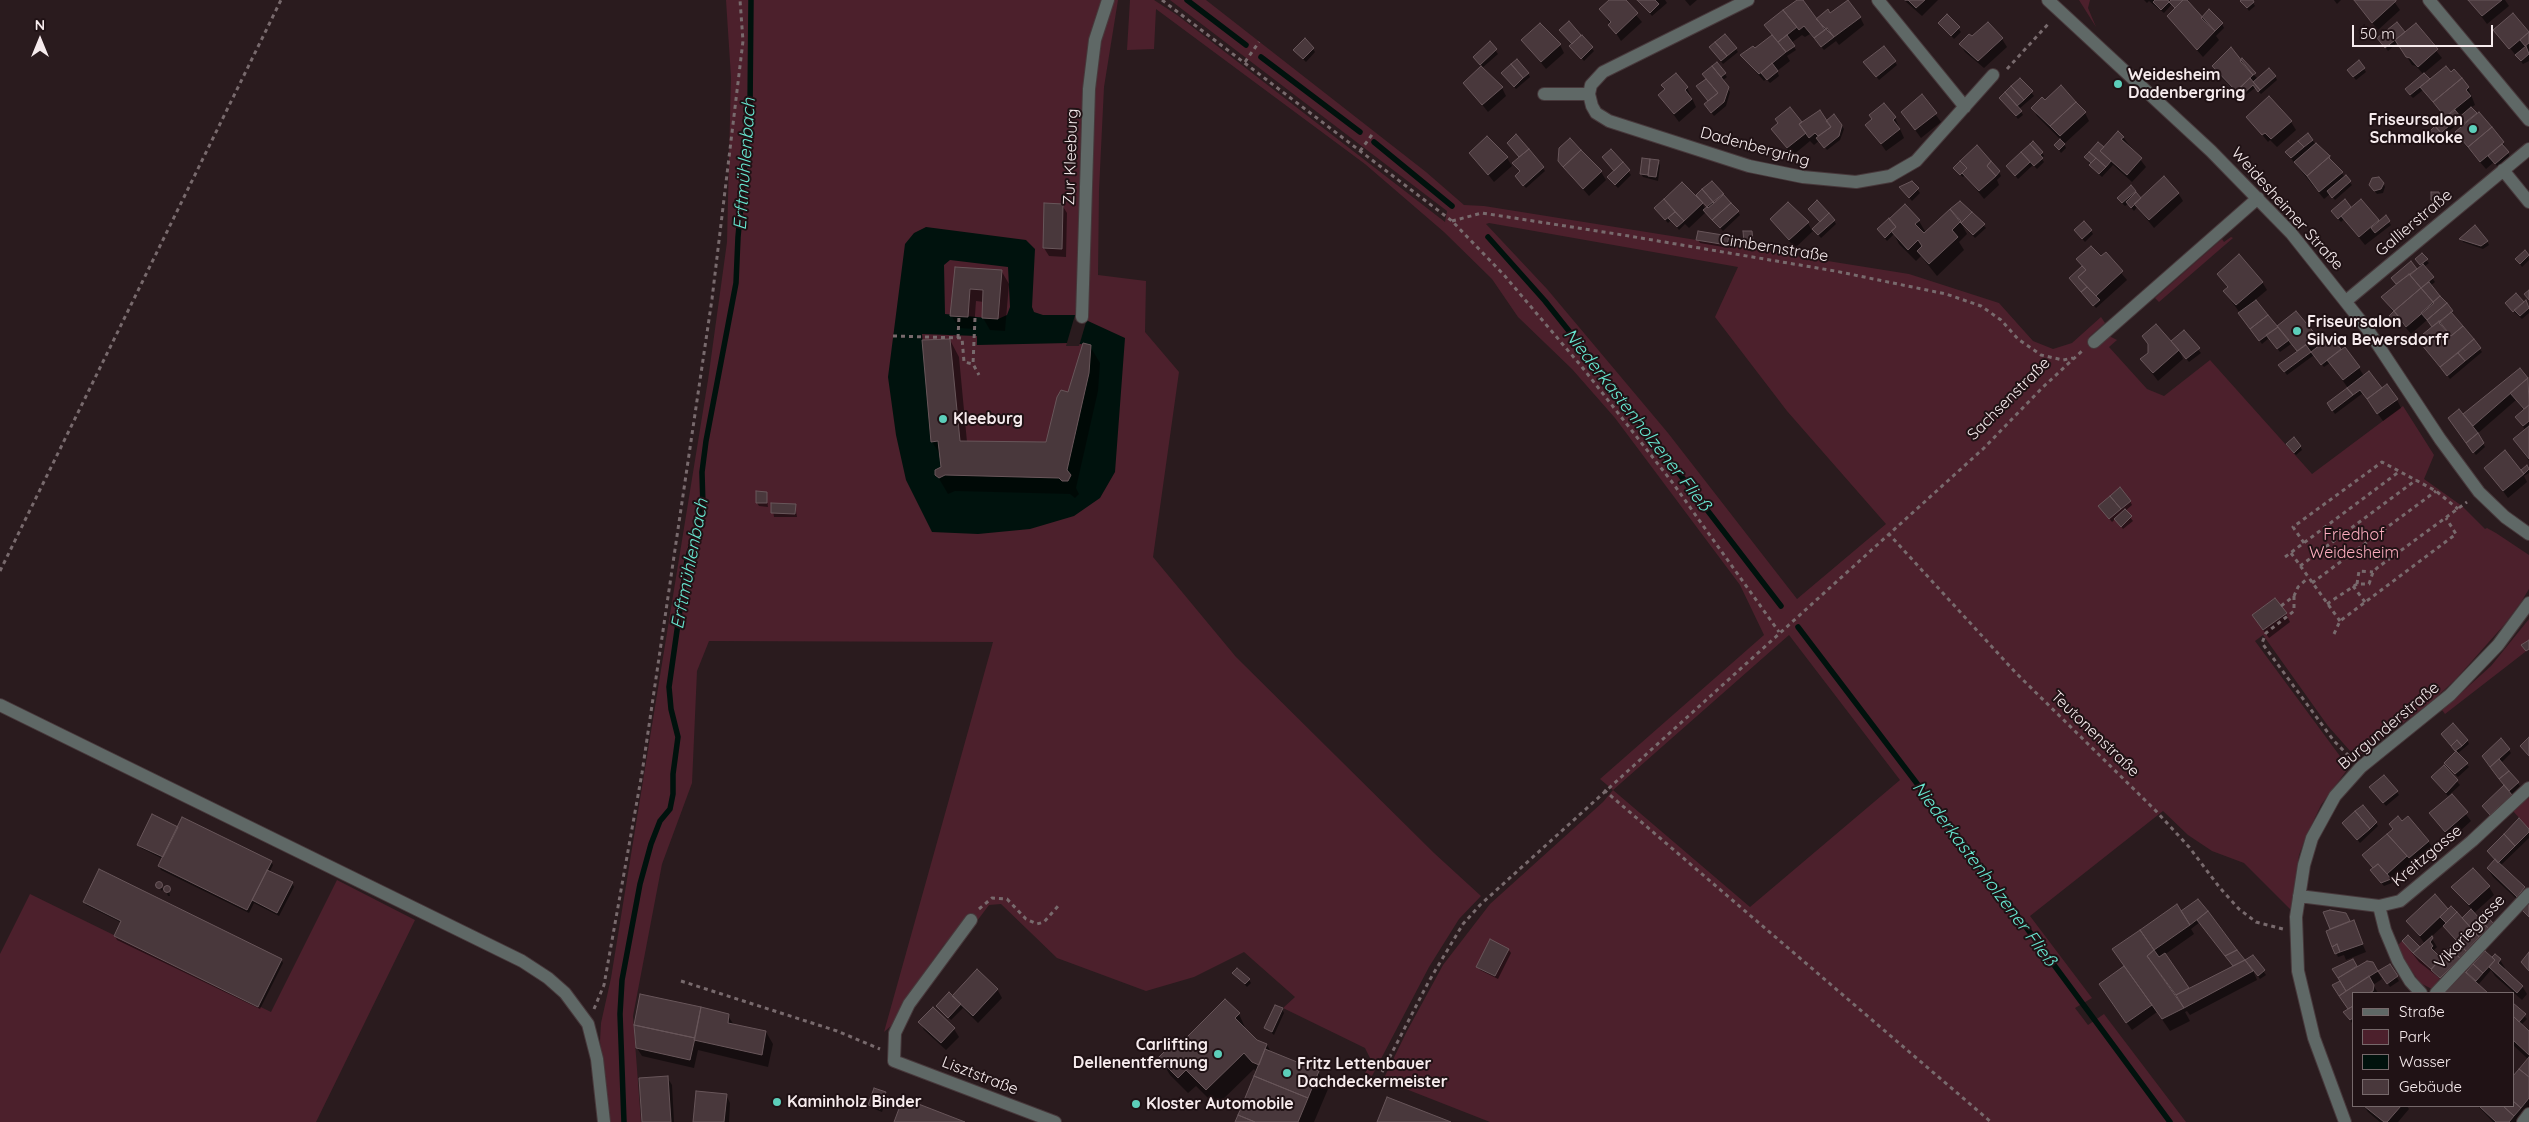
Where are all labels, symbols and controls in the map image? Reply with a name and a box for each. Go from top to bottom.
north arrow [15,15,65,65]
scale bar [2354,15,2495,47]
text: N [35,16,45,34]
text: 50 m [2360,24,2395,43]
place label: Weidesheim Dadenbergring [2128,65,2245,103]
marker: Weidesheim Dadenbergring [2112,78,2124,90]
water label: Erftmühlenbach [730,97,760,231]
street label: Zur Kleeburg [1060,108,1082,206]
place label: Friseursalon Schmalkoke [2368,110,2463,148]
street label: Dadenbergring [1698,123,1812,171]
marker: Friseursalon Schmalkoke [2467,123,2479,135]
street label: Weidesheimer Straße [2227,144,2347,274]
street label: Gallierstraße [2372,185,2456,261]
street label: Cimbernstraße [1718,230,1830,266]
place label: Friseursalon Silvia Bewersdorff [2307,312,2449,350]
water label: Niederkastenholzener Fließ [1559,324,1715,516]
marker: Friseursalon Silvia Bewersdorff [2291,325,2303,337]
street label: Sachsenstraße [1964,354,2054,444]
place label: Kleeburg [953,409,1023,429]
marker: Kleeburg [937,413,949,425]
water label: Erftmühlenbach [667,497,713,631]
park label: Friedhof Weidesheim [2309,525,2399,563]
street label: Burgunderstraße [2335,678,2443,774]
street label: Teutonenstraße [2047,687,2143,781]
water label: Niederkastenholzener Fließ [1907,777,2061,971]
street label: Kreitzgasse [2388,821,2466,891]
street label: Vikariegasse [2431,891,2509,973]
legend [2352,992,2514,1107]
text: Straße [2399,1002,2445,1021]
text: Park [2399,1027,2431,1046]
place label: Carlifting Dellenentfernung [1073,1035,1208,1073]
marker: Carlifting Dellenentfernung [1212,1048,1224,1060]
text: Wasser [2399,1052,2451,1071]
street label: Lisztstraße [939,1053,1021,1099]
place label: Fritz Lettenbauer Dachdeckermeister [1297,1054,1448,1092]
marker: Fritz Lettenbauer Dachdeckermeister [1281,1067,1293,1079]
text: Gebäude [2399,1077,2462,1096]
place label: Kaminholz Binder [787,1092,922,1112]
place label: Kloster Automobile [1146,1094,1294,1114]
marker: Kaminholz Binder [771,1096,783,1108]
marker: Kloster Automobile [1130,1098,1142,1110]

